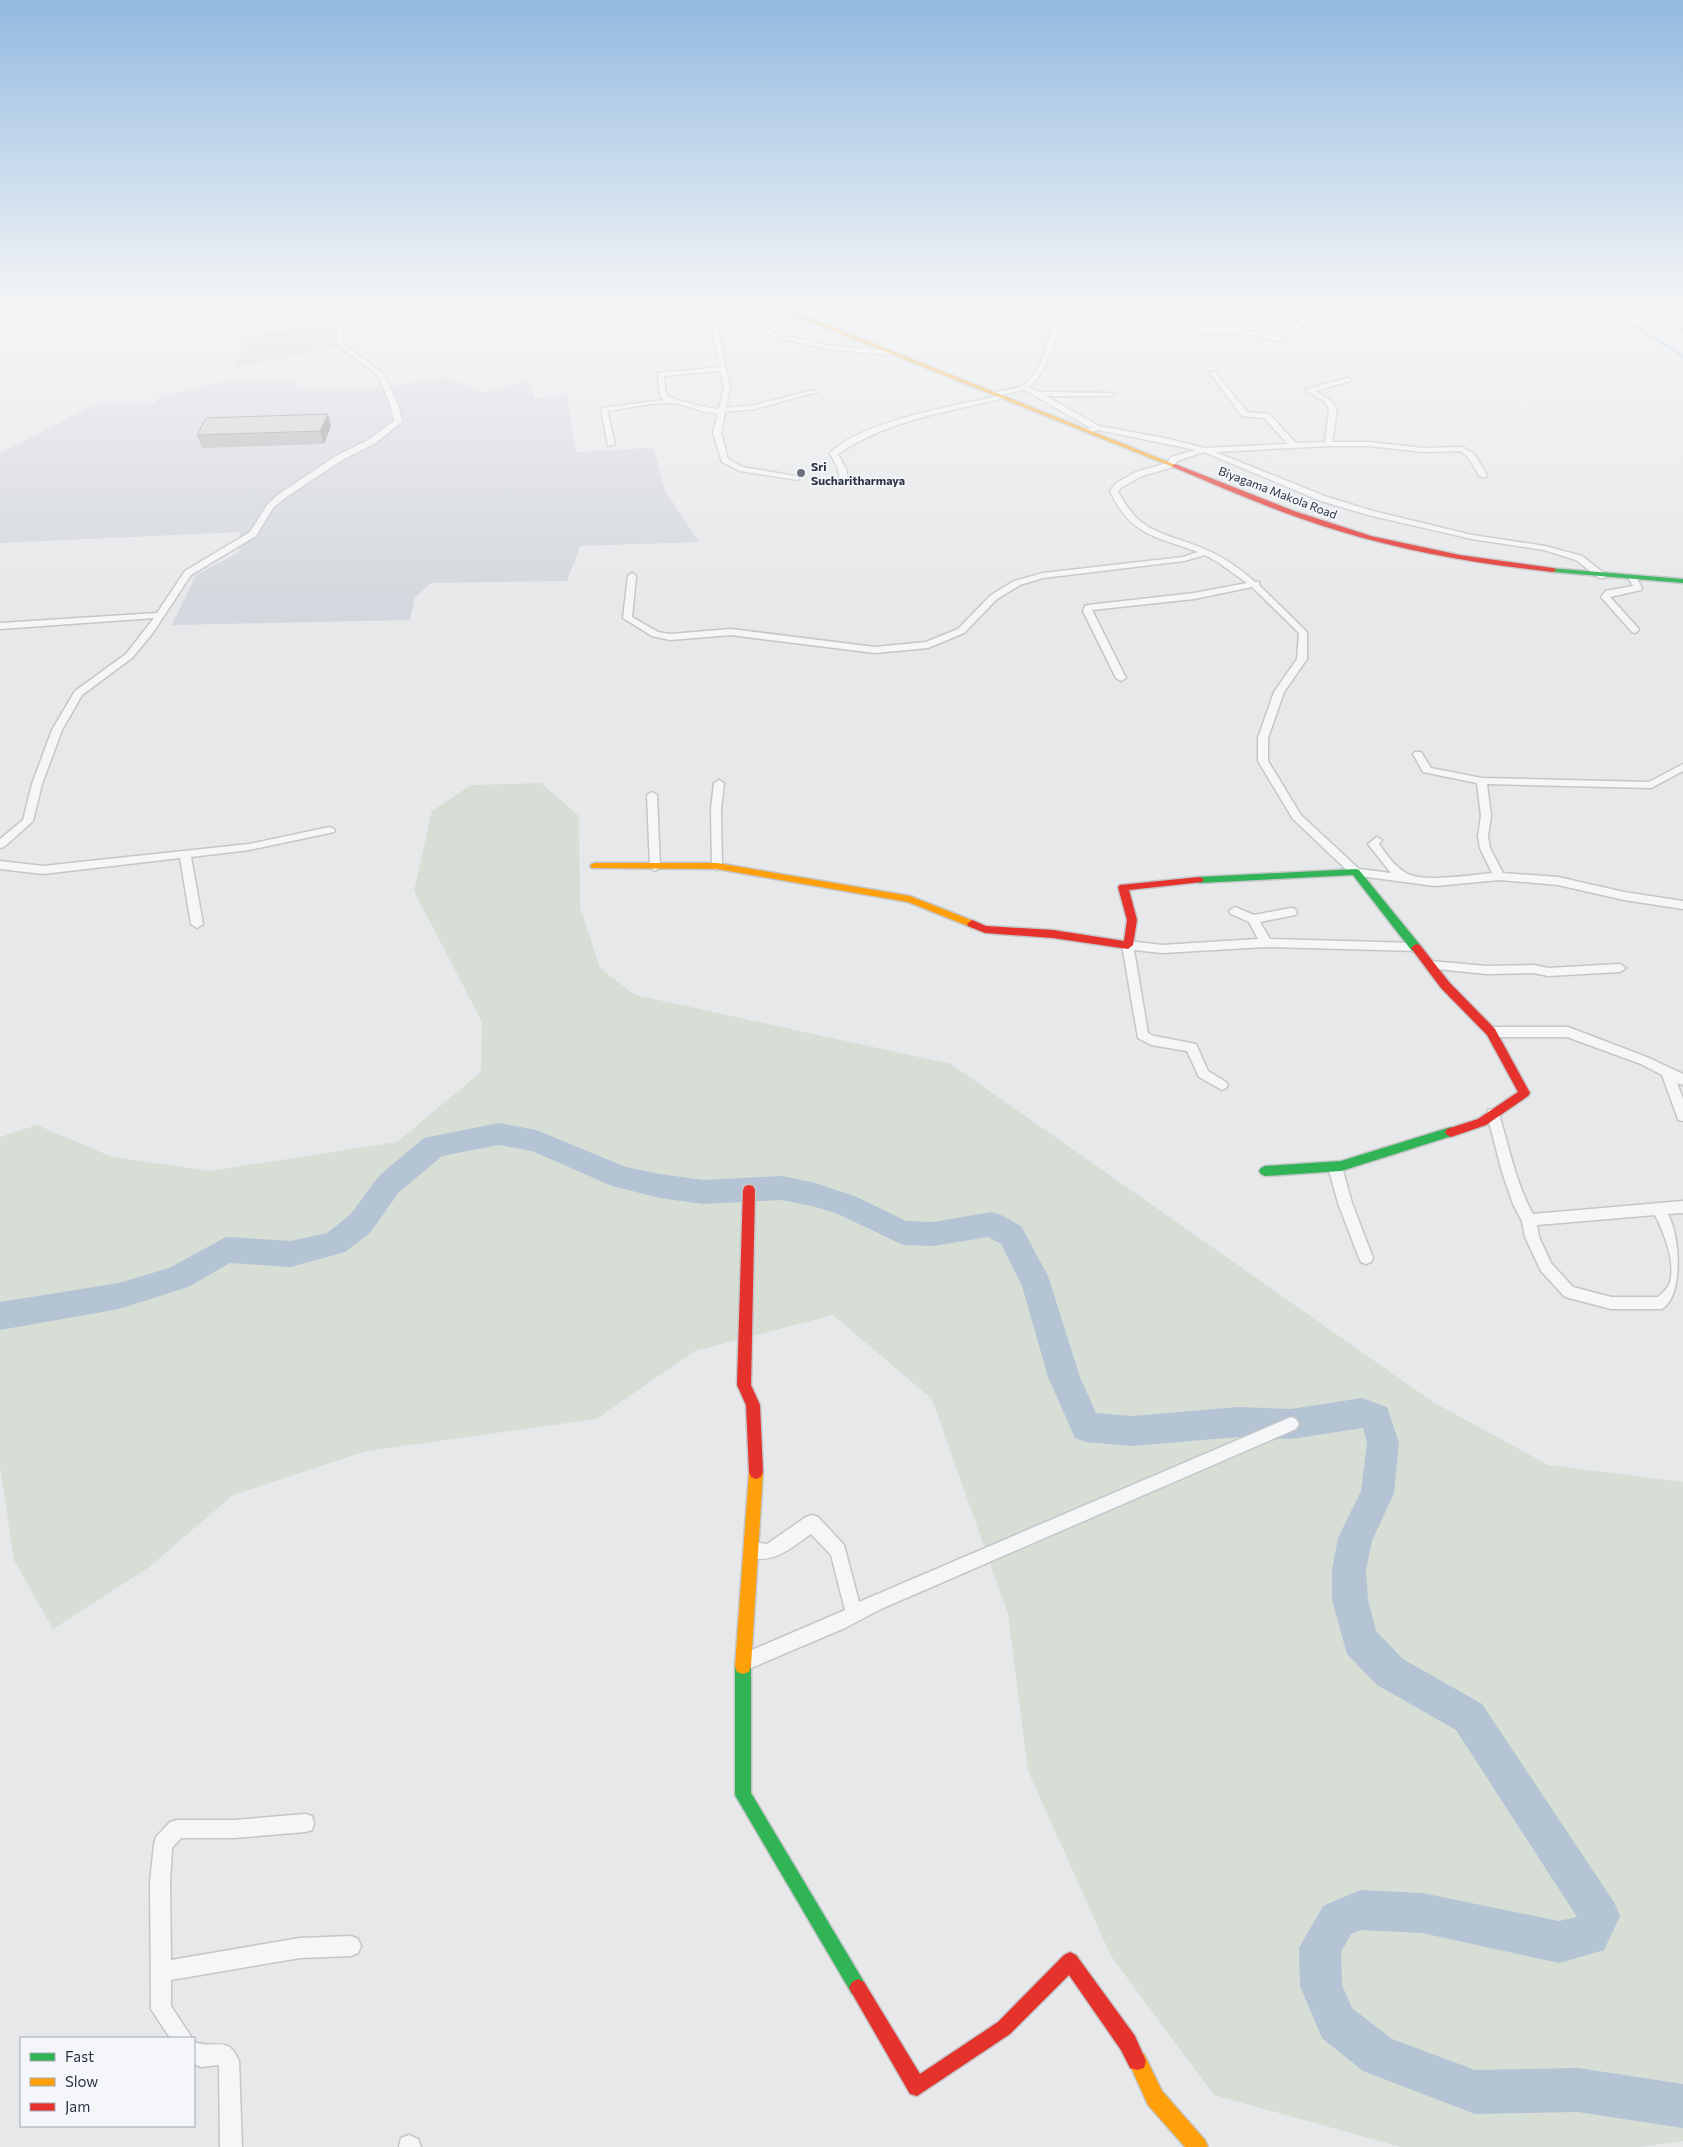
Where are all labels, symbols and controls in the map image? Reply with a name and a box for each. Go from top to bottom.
place label: Sri Sucharitharmaya [811,459,905,487]
street label: Biyagama Makola Road [1217,463,1339,521]
marker: Sri Sucharitharmaya [795,467,807,479]
legend [20,2037,195,2127]
text: Fast [65,2047,94,2065]
text: Slow [65,2072,98,2090]
text: Jam [65,2097,90,2115]

